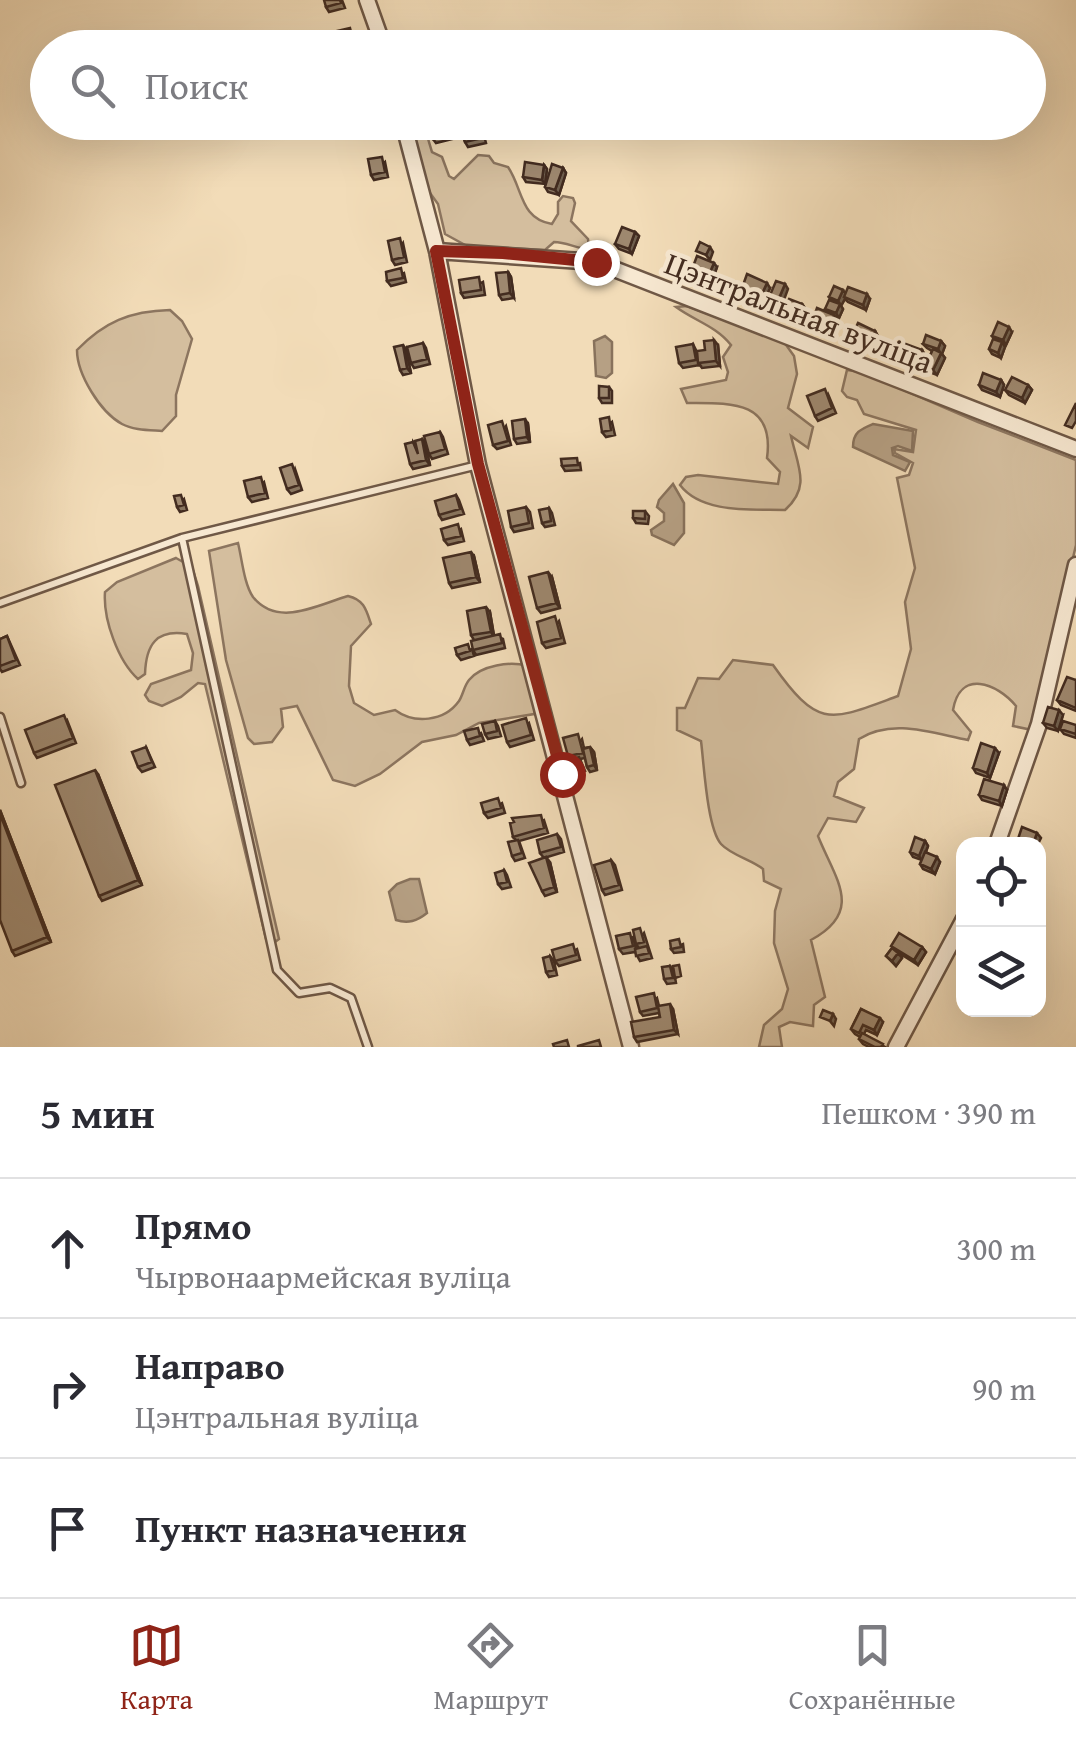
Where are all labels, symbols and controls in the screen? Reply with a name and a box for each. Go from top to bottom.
search box [30,30,1046,140]
text: Поиск [145,57,248,113]
icon: search [65,58,120,113]
street label: Цэнтральная вуліца [658,239,941,385]
route end [574,240,620,286]
route start [540,752,586,798]
map controls [956,837,1046,1017]
button: locate [956,837,1046,927]
button: layers [956,927,1046,1017]
text: 5 мин [40,1082,155,1143]
text: Пешком · 390 m [821,1089,1036,1136]
text: Прямо [135,1197,251,1253]
icon: ahead [40,1221,95,1276]
text: 300 m [957,1225,1036,1272]
text: Чырвонаармейская вуліца [135,1253,511,1300]
text: Направо [135,1337,285,1393]
icon: right [40,1361,95,1416]
text: 90 m [972,1365,1036,1412]
text: Цэнтральная вуліца [135,1393,419,1440]
text: Пункт назначения [135,1500,467,1556]
icon: arrive [40,1501,95,1556]
tab: Карта [120,1618,193,1719]
tab: Маршрут [434,1618,548,1719]
tab: Сохранённые [789,1618,956,1719]

